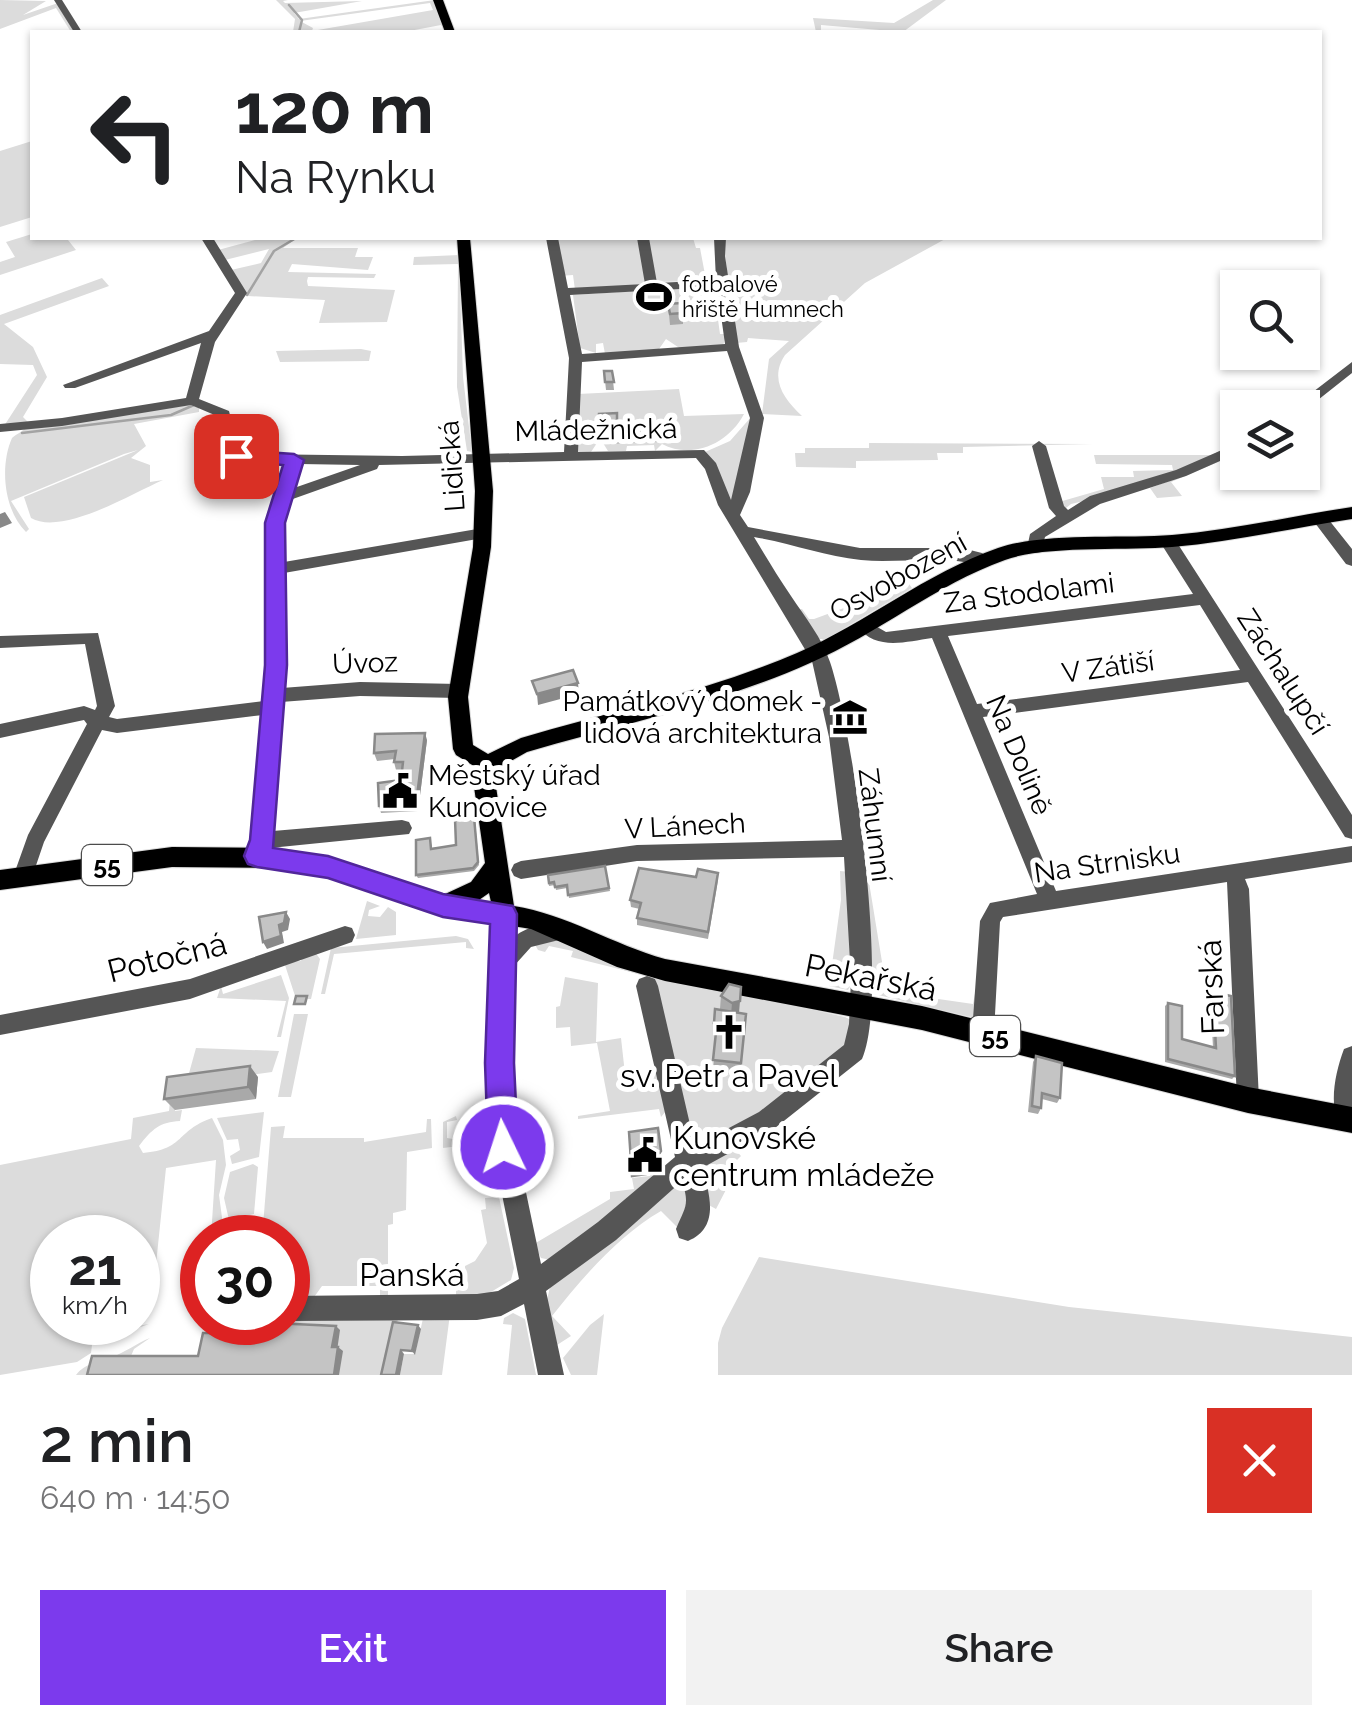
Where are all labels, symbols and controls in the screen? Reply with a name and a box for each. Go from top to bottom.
text: 120 m [235,67,434,149]
icon: left [70,70,200,200]
text: Na Rynku [235,151,436,204]
map controls [1220,270,1320,490]
button: search [1220,270,1320,370]
place label: fotbalové hřiště Humnech [682,271,844,322]
sports icon: fotbalové hřiště Humnech [635,278,673,316]
button: layers [1220,390,1320,490]
street label: Mládežnická [514,412,678,448]
pin [194,414,279,499]
street label: Lidická [432,419,472,513]
icon: arrive [209,429,264,484]
street label: Osvobození [824,525,973,628]
street label: Za Stodolami [942,566,1116,620]
street label: Záchalupčí [1230,603,1336,742]
street label: V Zátiší [1060,644,1157,690]
street label: Úvoz [332,645,398,681]
place label: Památkový domek - lidová architektura [562,685,822,750]
street label: Na Dolině [979,690,1059,820]
museum icon: Památkový domek - lidová architektura [831,698,869,736]
place label: Městský úřad Kunovice [428,759,601,824]
street label: Záhumní [852,766,898,884]
public building icon: Městský úřad Kunovice [381,772,419,810]
street label: V Lánech [624,806,746,846]
street label: Na Strnisku [1032,836,1182,890]
road number: 55 [82,845,132,885]
street label: Potočná [104,924,230,990]
street label: Farská [1191,939,1231,1035]
street label: Pekařská [802,946,940,1008]
church icon: sv. Petr a Pavel [710,1013,748,1051]
road number: 55 [970,1016,1020,1056]
place label: sv. Petr a Pavel [620,1057,838,1094]
position arrow [451,1095,555,1199]
place label: Kunovské centrum mládeže [673,1119,934,1193]
public building icon: Kunovské centrum mládeže [626,1136,664,1174]
speed limit sign: 30 [180,1215,310,1345]
text: 21 [69,1238,121,1297]
street label: Panská [359,1256,465,1293]
text: km/h [62,1290,128,1320]
text: 2 min [40,1406,194,1476]
button: close [1207,1408,1312,1513]
text: 640 m · 14:50 [40,1479,231,1516]
button: Exit [40,1590,666,1705]
button: Share [686,1590,1312,1705]

